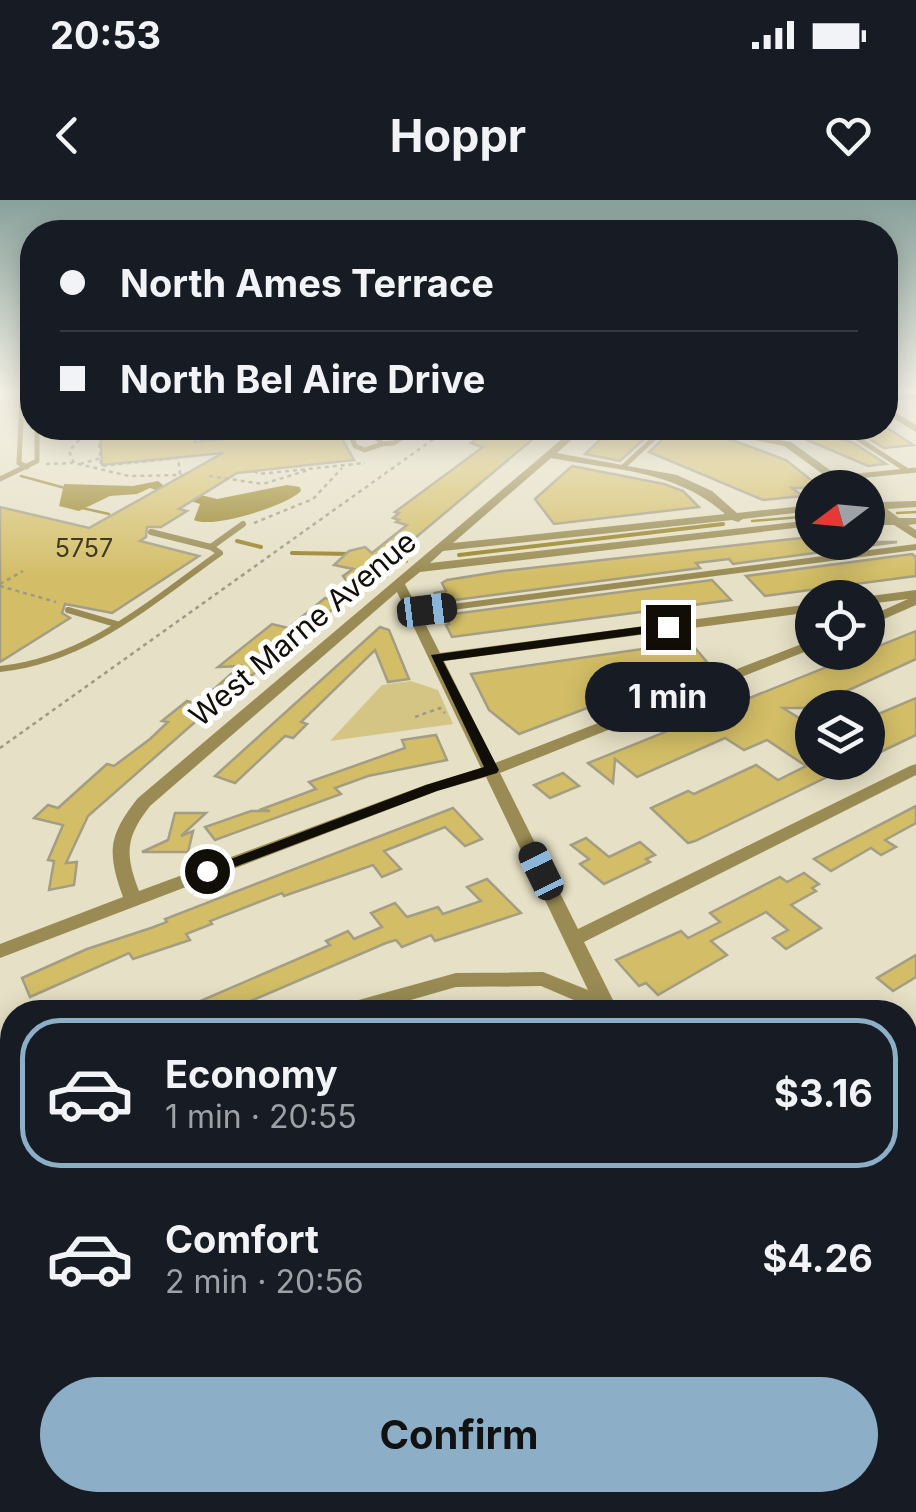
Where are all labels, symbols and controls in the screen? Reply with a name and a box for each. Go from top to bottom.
text: 20:53 [50,12,161,58]
icon: back [40,108,95,163]
text: Hoppr [390,108,526,163]
icon: heart [821,108,876,163]
text: North Ames Terrace [120,260,494,306]
text: North Bel Aire Drive [120,356,485,402]
north arrow [795,470,885,560]
map controls [795,470,885,780]
street label: West Marne Avenue [182,523,423,733]
house number: 5757 [55,533,113,563]
button: locate [795,580,885,670]
car [395,591,459,629]
route end [646,605,691,650]
callout: 1 min [586,662,750,732]
text: 1 min [628,677,707,716]
button: layers [795,690,885,780]
car [514,837,568,905]
route start [185,849,230,894]
icon: car [45,1048,135,1138]
text: Economy [165,1051,338,1097]
text: $3.16 [774,1070,873,1116]
text: 1 min · 20:55 [165,1097,357,1136]
icon: car [45,1213,135,1303]
text: Comfort [165,1216,319,1262]
text: $4.26 [762,1235,873,1281]
text: 2 min · 20:56 [165,1262,364,1301]
button: Confirm [40,1377,878,1492]

